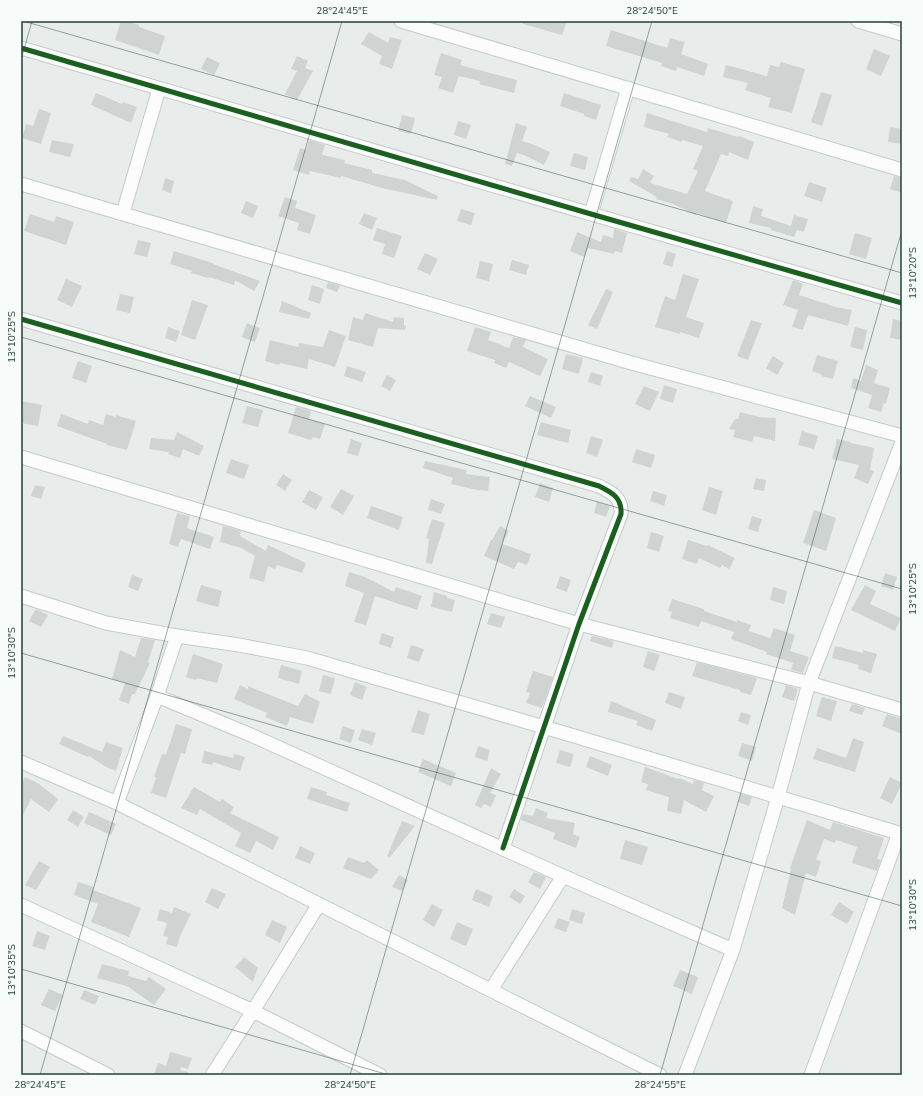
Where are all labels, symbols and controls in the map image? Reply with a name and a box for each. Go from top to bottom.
text: 28°24'45"E [316,4,368,18]
text: 28°24'50"E [626,4,678,18]
text: 13°10'20"S [906,247,920,299]
text: 13°10'25"S [5,311,19,363]
text: 13°10'25"S [906,563,920,615]
text: 13°10'30"S [5,627,19,679]
text: 13°10'30"S [906,879,920,931]
text: 13°10'35"S [5,944,19,996]
text: 28°24'45"E [14,1078,66,1092]
text: 28°24'50"E [324,1078,376,1092]
text: 28°24'55"E [634,1078,686,1092]

